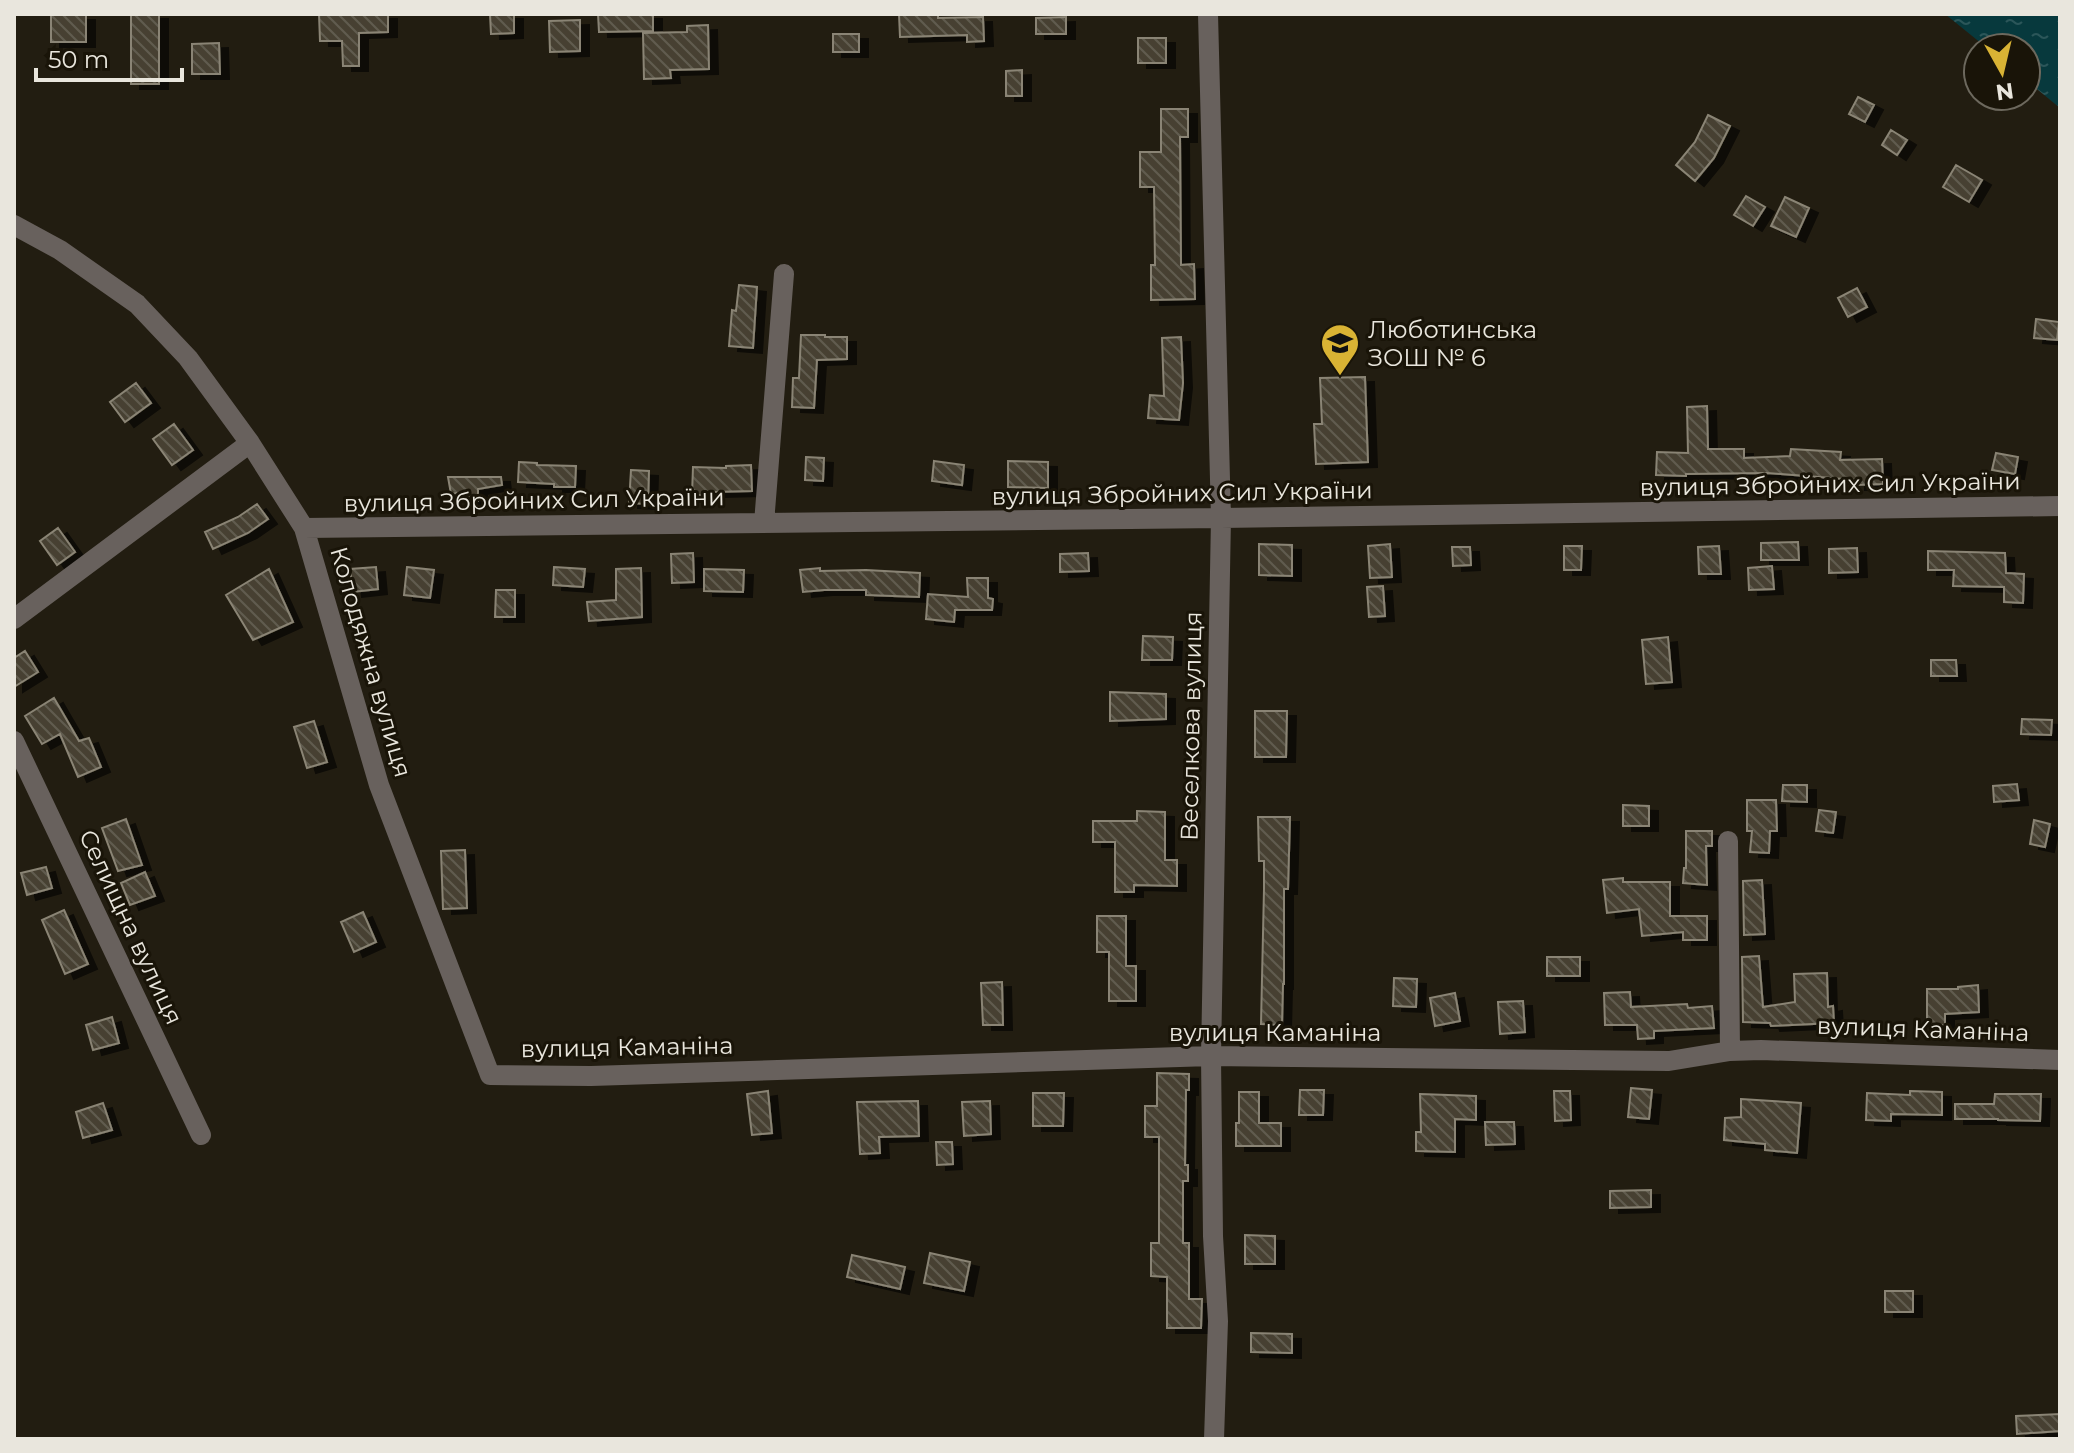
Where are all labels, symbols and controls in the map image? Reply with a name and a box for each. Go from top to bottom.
scale bar [36,32,182,82]
north arrow [1962,32,2042,112]
text: 50 m [48,45,109,74]
text: N [1994,77,2015,106]
place label: Люботинська ЗОШ № 6 [1368,315,1537,372]
school or university icon: Люботинська ЗОШ № 6 [1319,322,1361,377]
street label: вулиця Збройних Сил України [1639,466,2021,502]
street label: вулиця Збройних Сил України [991,475,1373,511]
street label: вулиця Збройних Сил України [343,482,725,518]
street label: Колодяжна вулиця [324,544,418,780]
street label: Веселкова вулиця [1174,611,1208,841]
street label: Селищна вулиця [73,825,189,1029]
street label: вулиця Каманіна [1816,1011,2030,1047]
street label: вулиця Каманіна [1169,1018,1381,1047]
street label: вулиця Каманіна [520,1031,734,1063]

